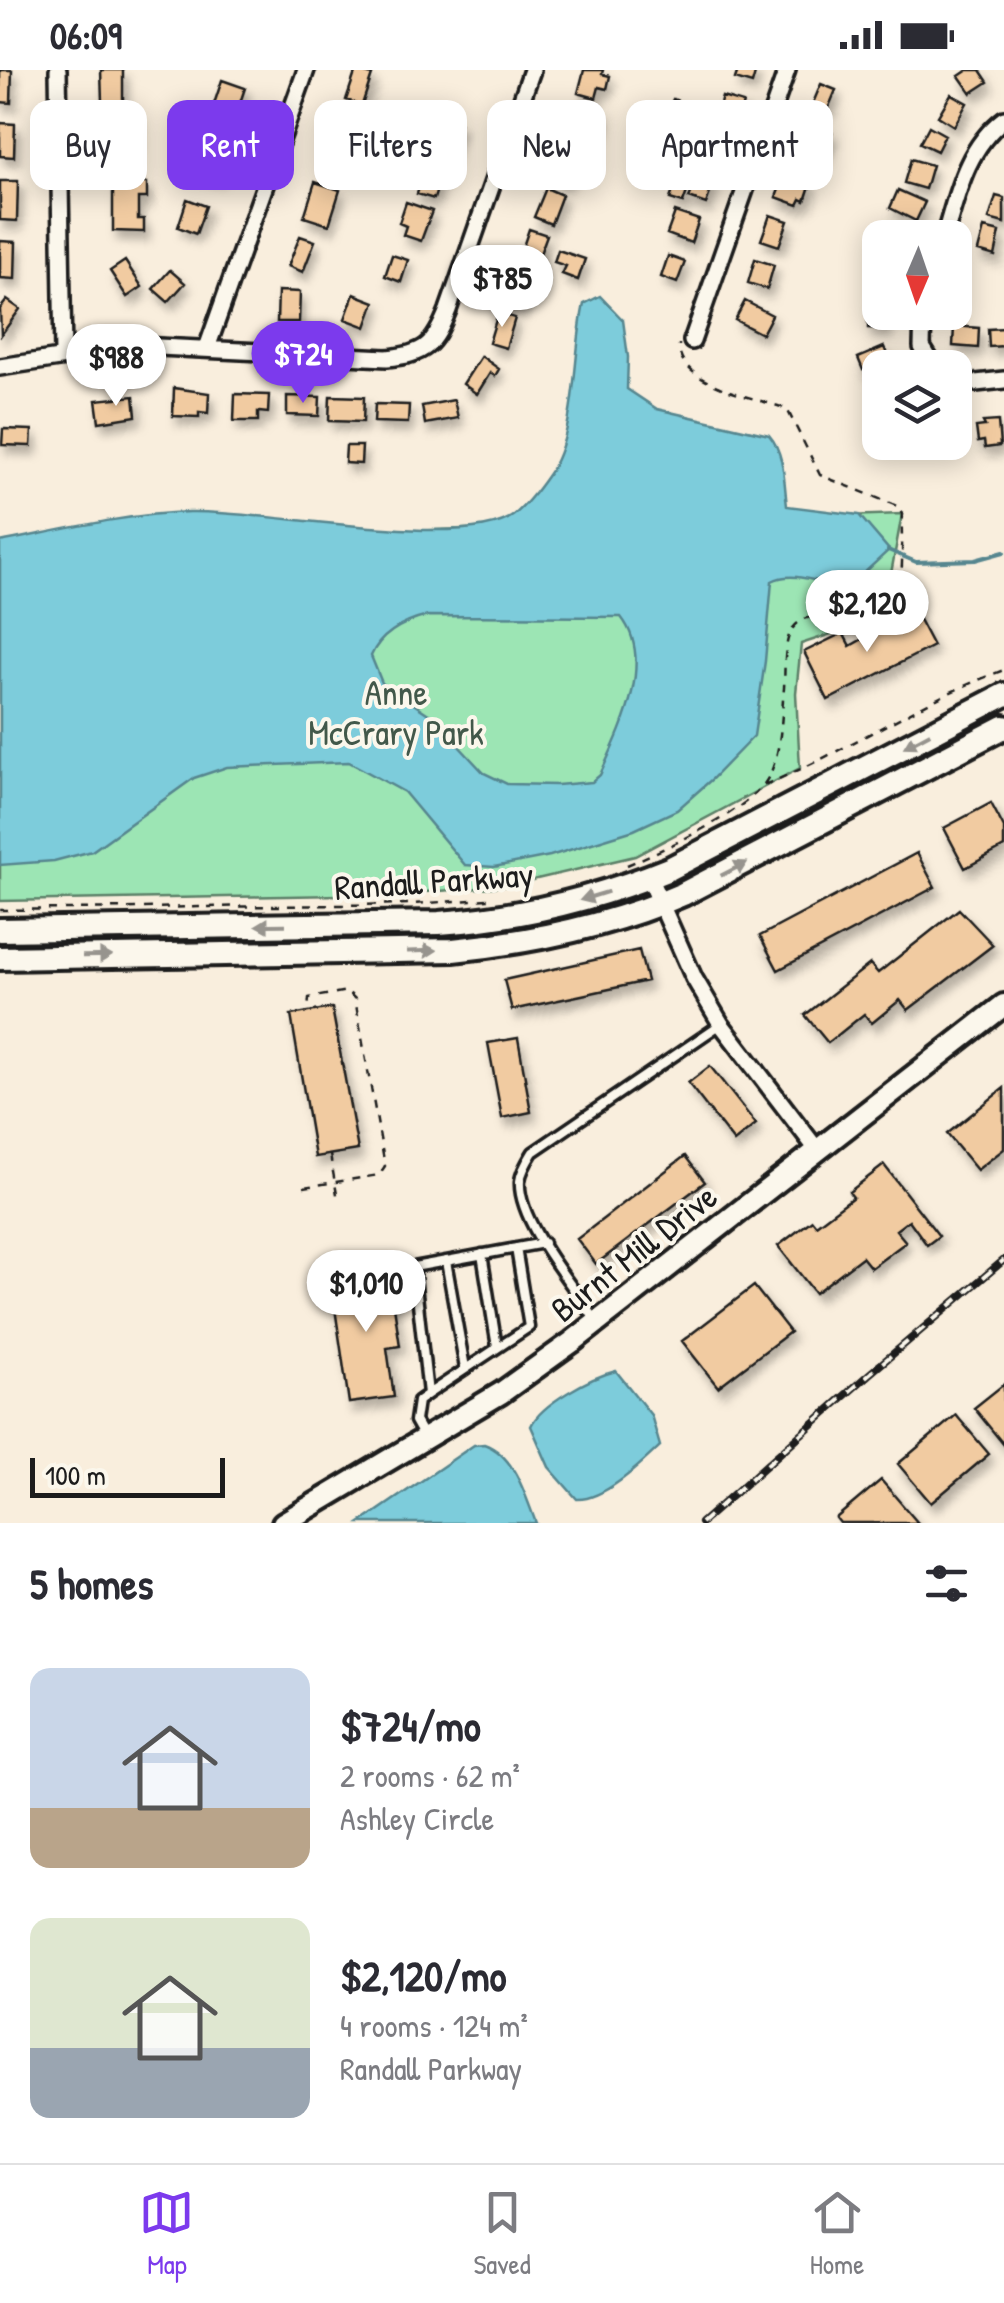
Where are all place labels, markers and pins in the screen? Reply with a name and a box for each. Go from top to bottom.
pin: $785 [443,245,561,330]
pin: $724 [244,321,362,406]
pin: $988 [57,324,175,409]
pin: $2,120 [786,570,948,655]
pin: $1,010 [285,1250,447,1335]

